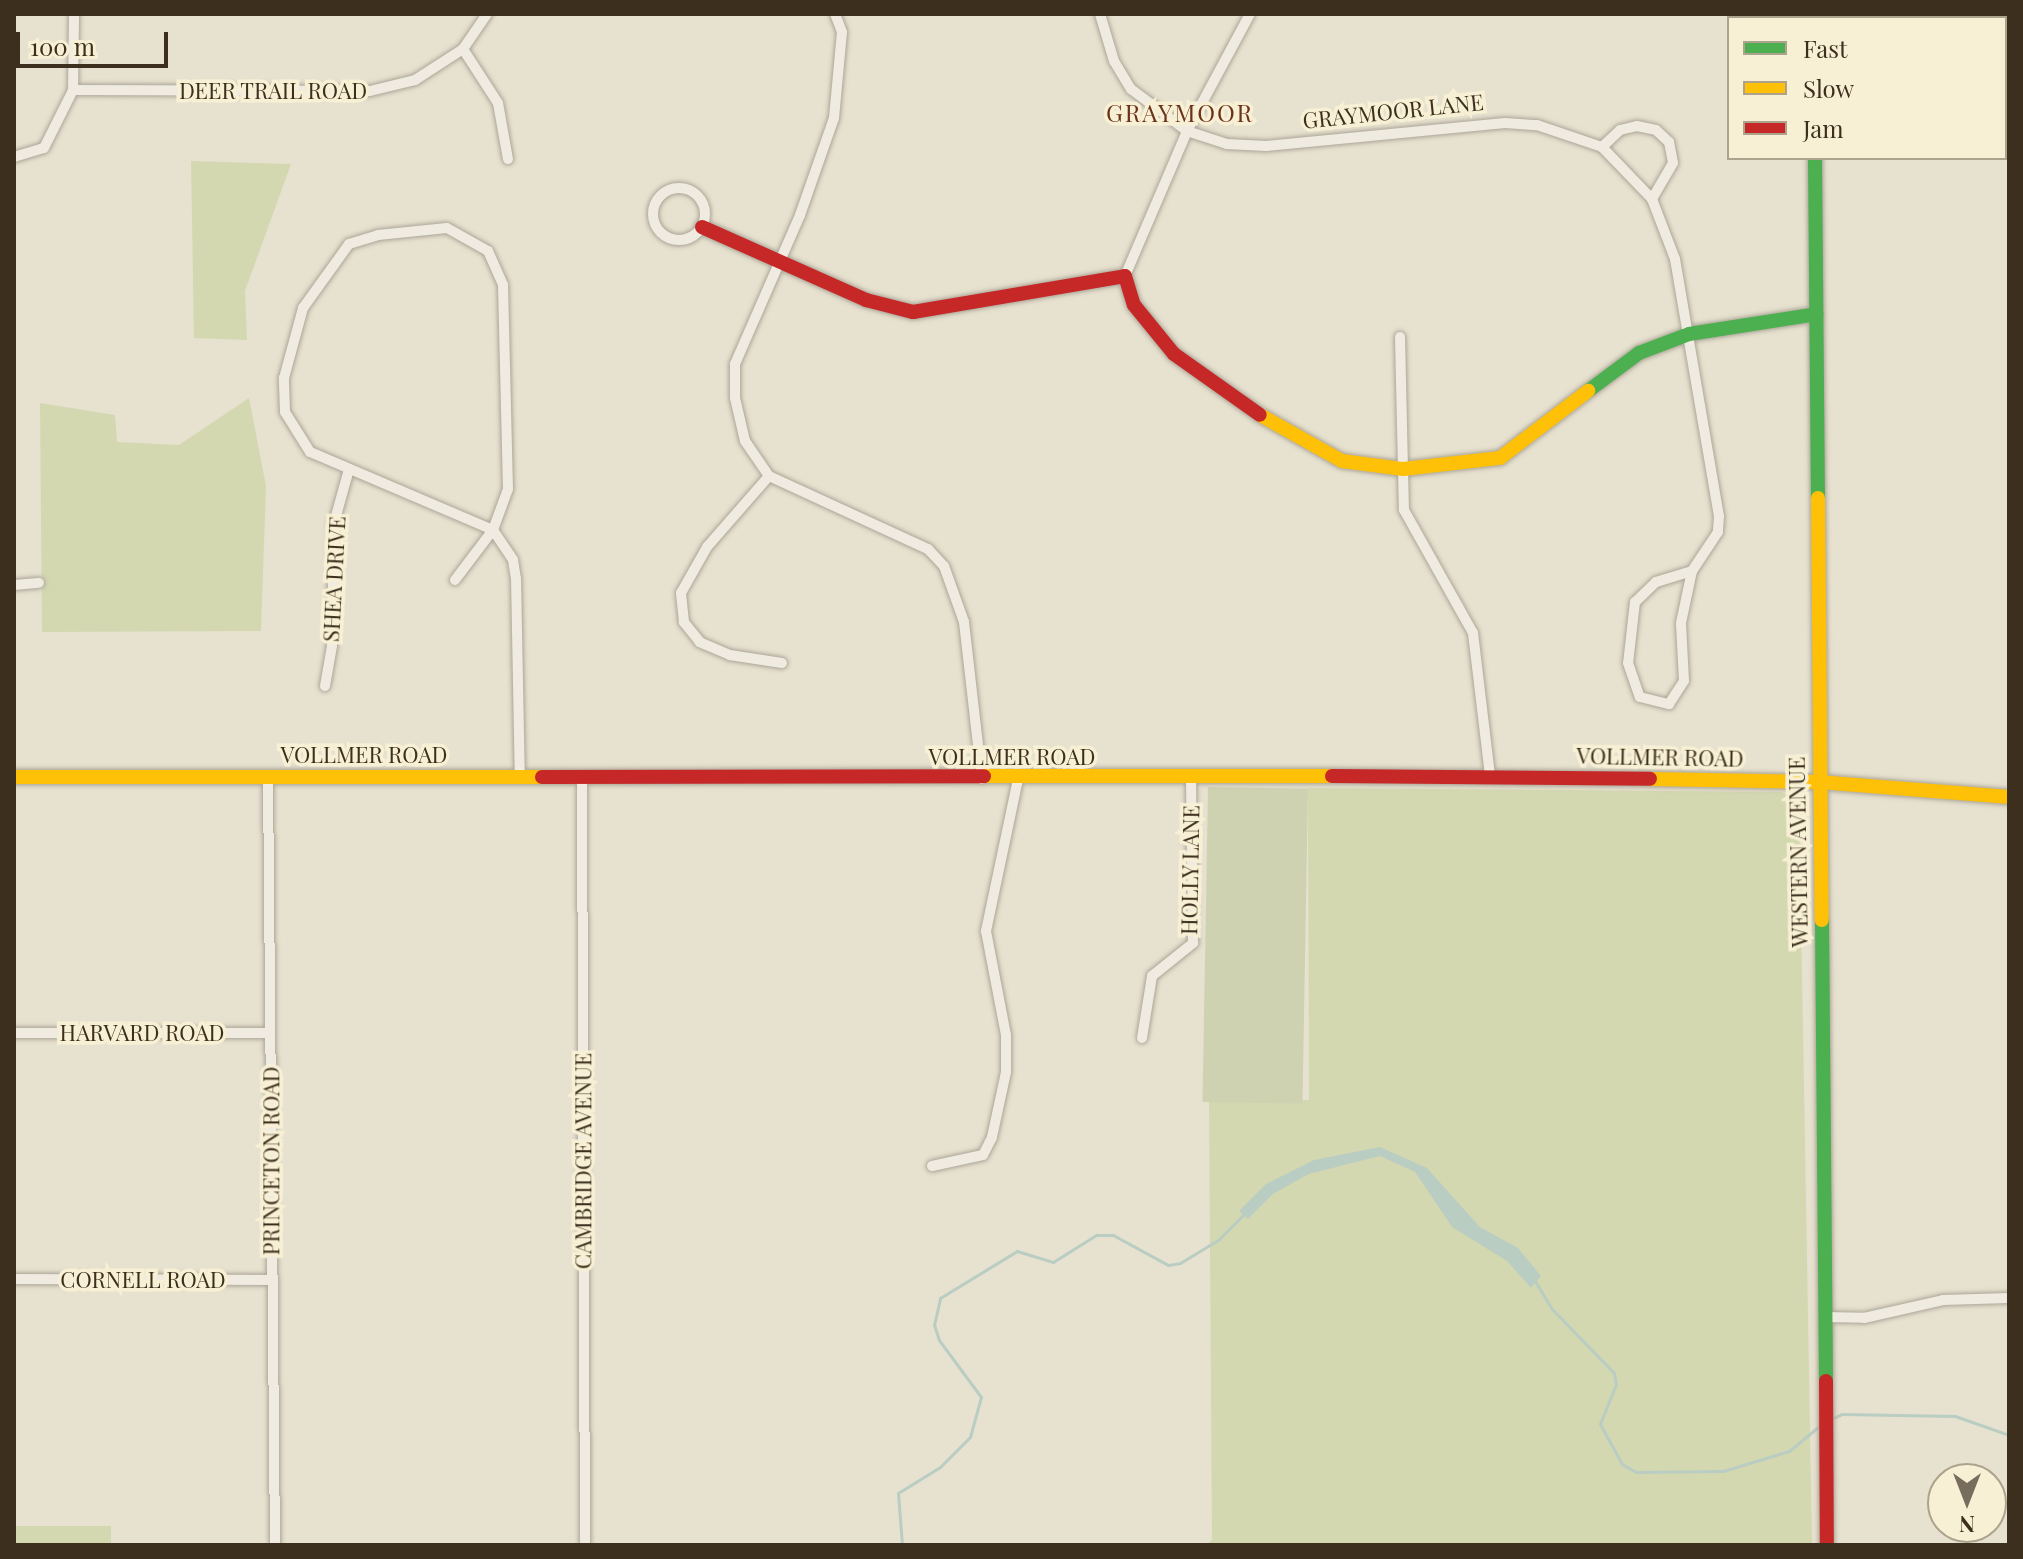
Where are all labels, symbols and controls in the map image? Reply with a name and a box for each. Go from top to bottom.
scale bar [20,16,172,66]
legend [1727,16,2007,160]
text: 100 m [30,30,95,62]
text: Fast [1803,32,1848,64]
text: Slow [1803,72,1854,104]
street label: DEER TRAIL ROAD [179,78,367,104]
street label: GRAYMOOR LANE [1301,88,1485,134]
district label: GRAYMOOR [1106,99,1254,127]
text: Jam [1803,112,1844,144]
street label: SHEA DRIVE [318,515,350,643]
street label: VOLLMER ROAD [280,742,448,768]
street label: VOLLMER ROAD [1576,742,1744,772]
street label: VOLLMER ROAD [928,744,1096,770]
street label: WESTERN AVENUE [1783,756,1813,948]
street label: HOLLY LANE [1176,804,1204,936]
street label: HARVARD ROAD [60,1020,224,1046]
street label: CAMBRIDGE AVENUE [570,1052,596,1270]
street label: PRINCETON ROAD [258,1067,284,1255]
street label: CORNELL ROAD [60,1267,226,1293]
north arrow [1927,1463,2007,1543]
text: N [1959,1510,1975,1540]

